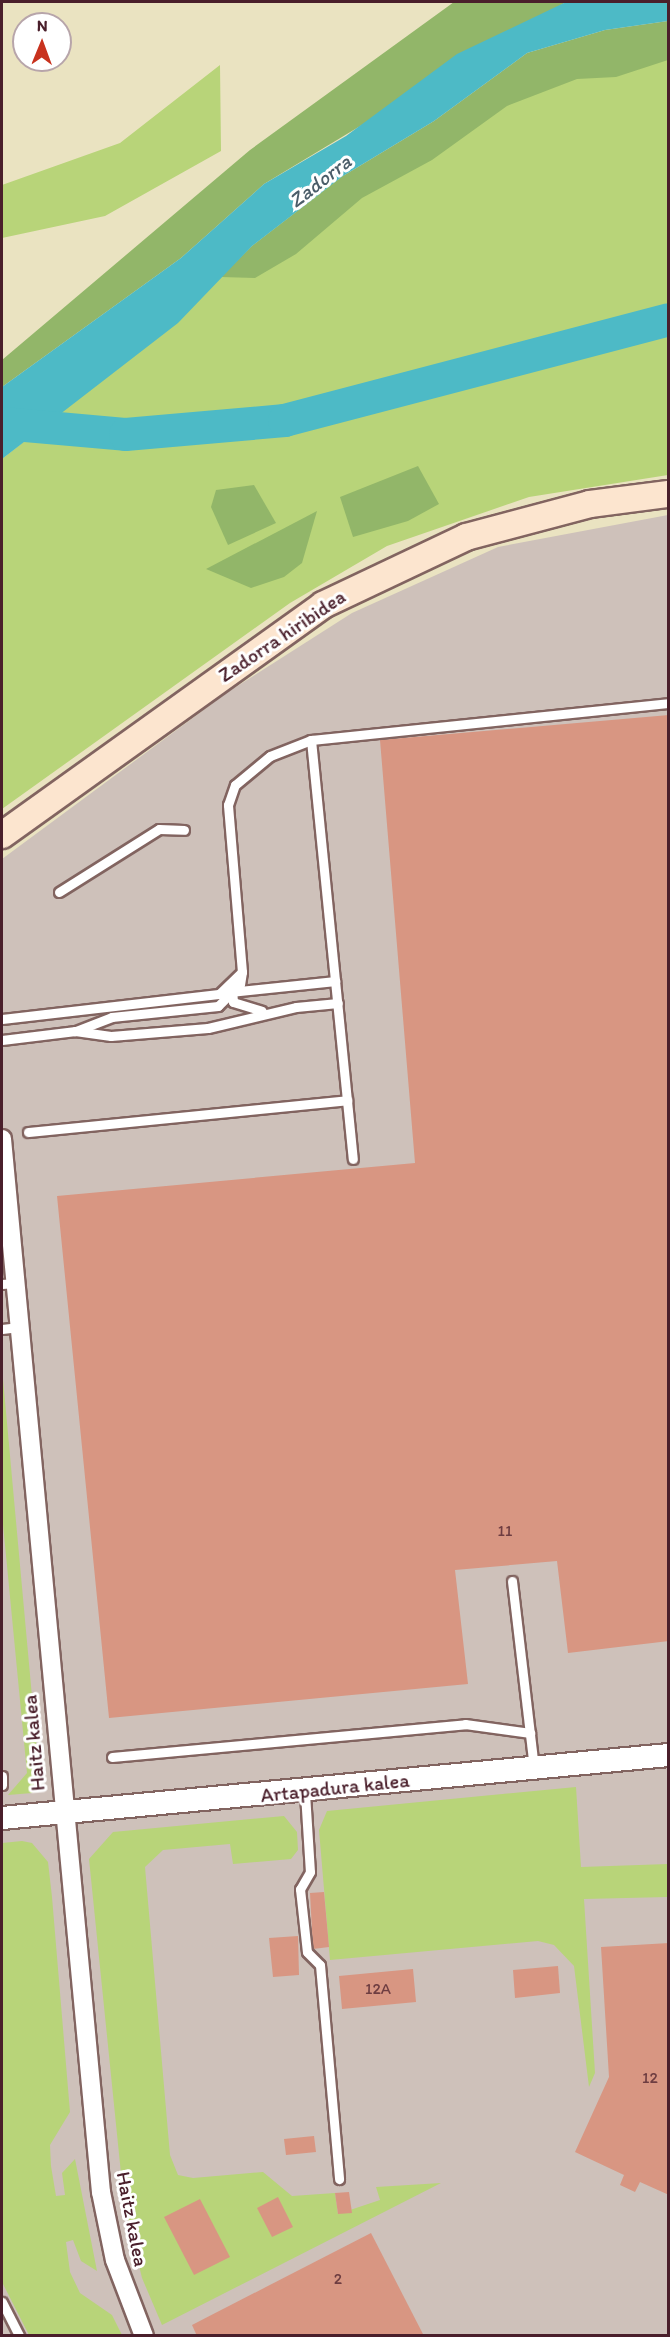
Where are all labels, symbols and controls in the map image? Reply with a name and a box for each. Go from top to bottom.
north arrow [12,12,72,72]
text: N [37,16,48,35]
water label: Zadorra [284,149,356,213]
street label: Zadorra hiribidea [214,585,350,687]
house number: 11 [498,1521,512,1541]
street label: Haitz kalea [18,1694,50,1792]
street label: Artapadura kalea [259,1768,411,1808]
house number: 12A [365,1979,391,1999]
house number: 12 [642,2068,658,2088]
street label: Haitz kalea [111,2169,153,2269]
house number: 2 [334,2269,342,2289]

